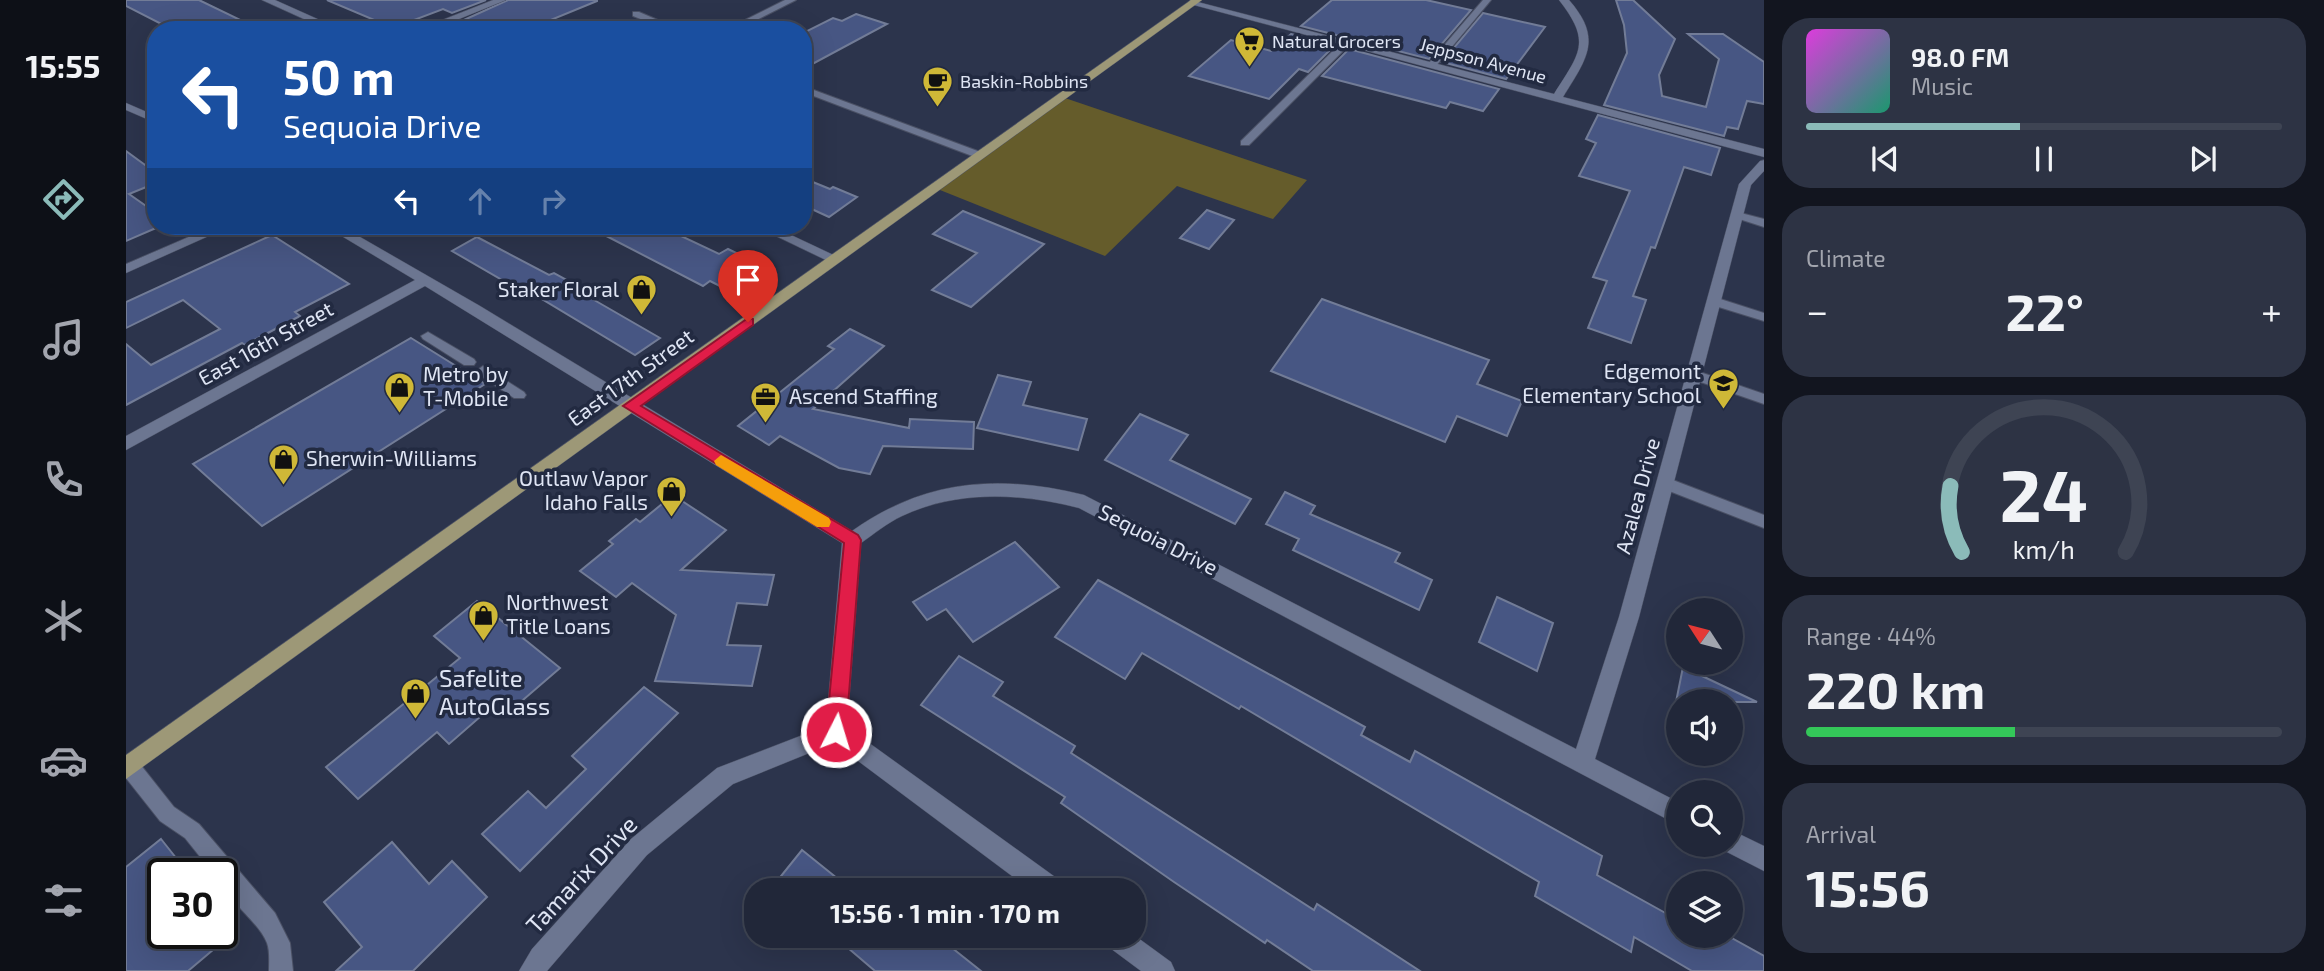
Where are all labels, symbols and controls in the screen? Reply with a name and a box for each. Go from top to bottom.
supermarket icon: Natural Grocers [1232,25,1266,69]
place label: Natural Grocers [1272,30,1401,52]
street label: Jeppson Avenue [1417,33,1549,88]
text: 98.0 FM [1911,41,2009,72]
text: 15:55 [25,46,101,84]
text: 50 m [283,46,395,105]
icon: left [168,49,259,140]
cafe icon: Baskin-Robbins [920,65,954,109]
place label: Baskin-Robbins [960,70,1088,92]
text: Music [1911,72,1973,100]
text: Sequoia Drive [283,106,481,144]
icon: previous [1866,140,1904,178]
icon: pause [2025,140,2063,178]
icon: next [2184,140,2222,178]
icon: directions [39,175,88,224]
icon: left [388,182,426,220]
icon: ahead [461,182,499,220]
icon: right [534,182,572,220]
text: Climate [1806,244,1886,272]
pin [718,250,778,322]
icon: arrive [729,261,767,299]
shop icon: Staker Floral [625,273,659,317]
place label: Staker Floral [498,276,620,301]
text: 22° [2005,279,2084,341]
text: − [1806,287,1828,333]
text: + [2261,287,2282,333]
street label: East 16th Street [194,295,337,390]
icon: music [39,315,88,364]
street label: East 17th Street [562,323,698,431]
place label: Edgemont Elementary School [1522,358,1702,407]
place label: Metro by T-Mobile [423,361,509,410]
school or university icon: Edgemont Elementary School [1707,367,1741,411]
shop icon: Metro by T-Mobile [383,370,417,414]
office icon: Ascend Staffing [749,380,783,424]
place label: Ascend Staffing [789,383,938,408]
street label: Azalea Drive [1609,435,1664,556]
shop icon: Sherwin-Williams [266,442,300,486]
place label: Sherwin-Williams [306,445,477,470]
text: 24 [2000,449,2088,537]
icon: phone [39,455,88,504]
place label: Outlaw Vapor Idaho Falls [519,465,649,514]
shop icon: Outlaw Vapor Idaho Falls [654,474,688,518]
street label: Sequoia Drive [1095,498,1222,579]
text: km/h [2013,533,2075,563]
place label: Northwest Title Loans [506,589,611,638]
icon: climate [39,596,88,645]
shop icon: Northwest Title Loans [466,598,500,642]
north arrow [1666,598,1743,676]
map controls [1666,598,1743,948]
text: Range · 44% [1806,622,1936,650]
text: 220 km [1806,657,1985,719]
place label: Safelite AutoGlass [439,663,550,720]
shop icon: Safelite AutoGlass [399,676,433,720]
button: sound [1666,689,1743,766]
position arrow [799,695,873,769]
icon: car [39,736,88,785]
button: search [1666,780,1743,857]
street label: Tamarix Drive [519,809,643,939]
text: Arrival [1806,820,1876,848]
text: 15:56 [1806,855,1930,917]
speed limit sign: 30 [147,858,238,949]
button: layers [1666,871,1743,948]
icon: filters [39,876,88,925]
text: 15:56 · 1 min · 170 m [830,897,1060,928]

